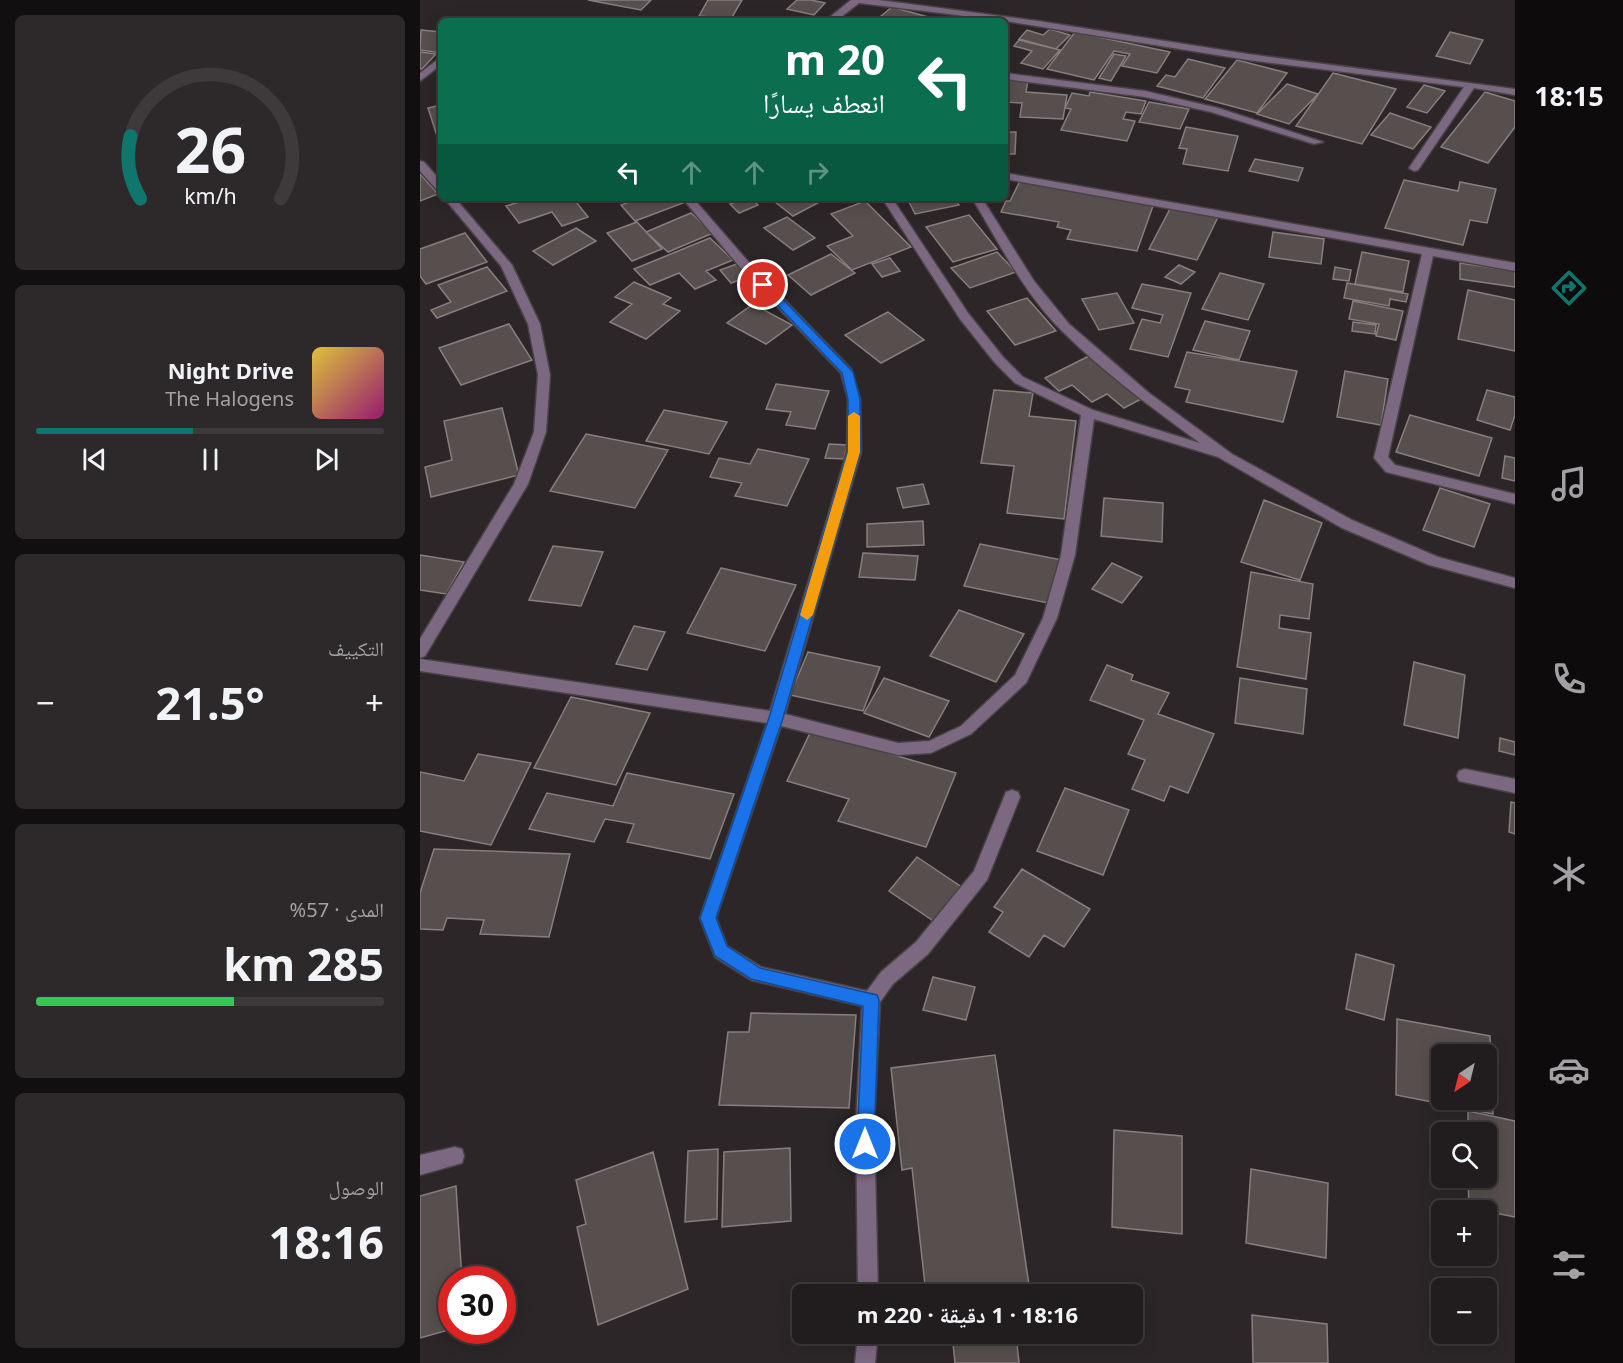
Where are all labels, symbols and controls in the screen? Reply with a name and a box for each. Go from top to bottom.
text: 20 m [785,30,885,87]
icon: left [906,42,984,120]
text: 18:15 [1534,77,1604,114]
text: انعطف يسارًا [763,84,885,121]
text: 26 [174,106,246,191]
icon: left [612,156,645,189]
icon: ahead [675,156,708,189]
icon: ahead [738,156,771,189]
icon: right [801,156,834,189]
text: km/h [184,182,236,211]
pin [737,259,788,310]
icon: directions [1548,267,1590,309]
icon: arrive [746,268,779,301]
text: Night Drive [168,355,294,385]
text: The Halogens [165,385,294,412]
icon: previous [78,443,111,476]
icon: pause [194,443,227,476]
icon: next [310,443,343,476]
icon: music [1548,463,1590,505]
text: التكييف [328,635,384,662]
icon: phone [1548,658,1590,700]
text: 21.5° [156,672,264,733]
text: − [36,680,55,725]
text: + [365,680,384,725]
icon: climate [1548,853,1590,895]
text: المدى · 57% [290,896,384,923]
text: 285 km [223,933,384,994]
north arrow [1431,1044,1497,1110]
map controls [1431,1044,1497,1344]
icon: car [1548,1049,1590,1091]
position arrow [833,1112,897,1176]
button: search [1431,1122,1497,1188]
text: الوصول [329,1174,384,1201]
button: + [1431,1200,1497,1266]
text: 18:16 [268,1211,384,1272]
icon: filters [1548,1244,1590,1286]
speed limit sign: 30 [438,1266,516,1344]
button: − [1431,1278,1497,1344]
text: 18:16 · 1 دقيقة · 220 m [857,1299,1078,1329]

